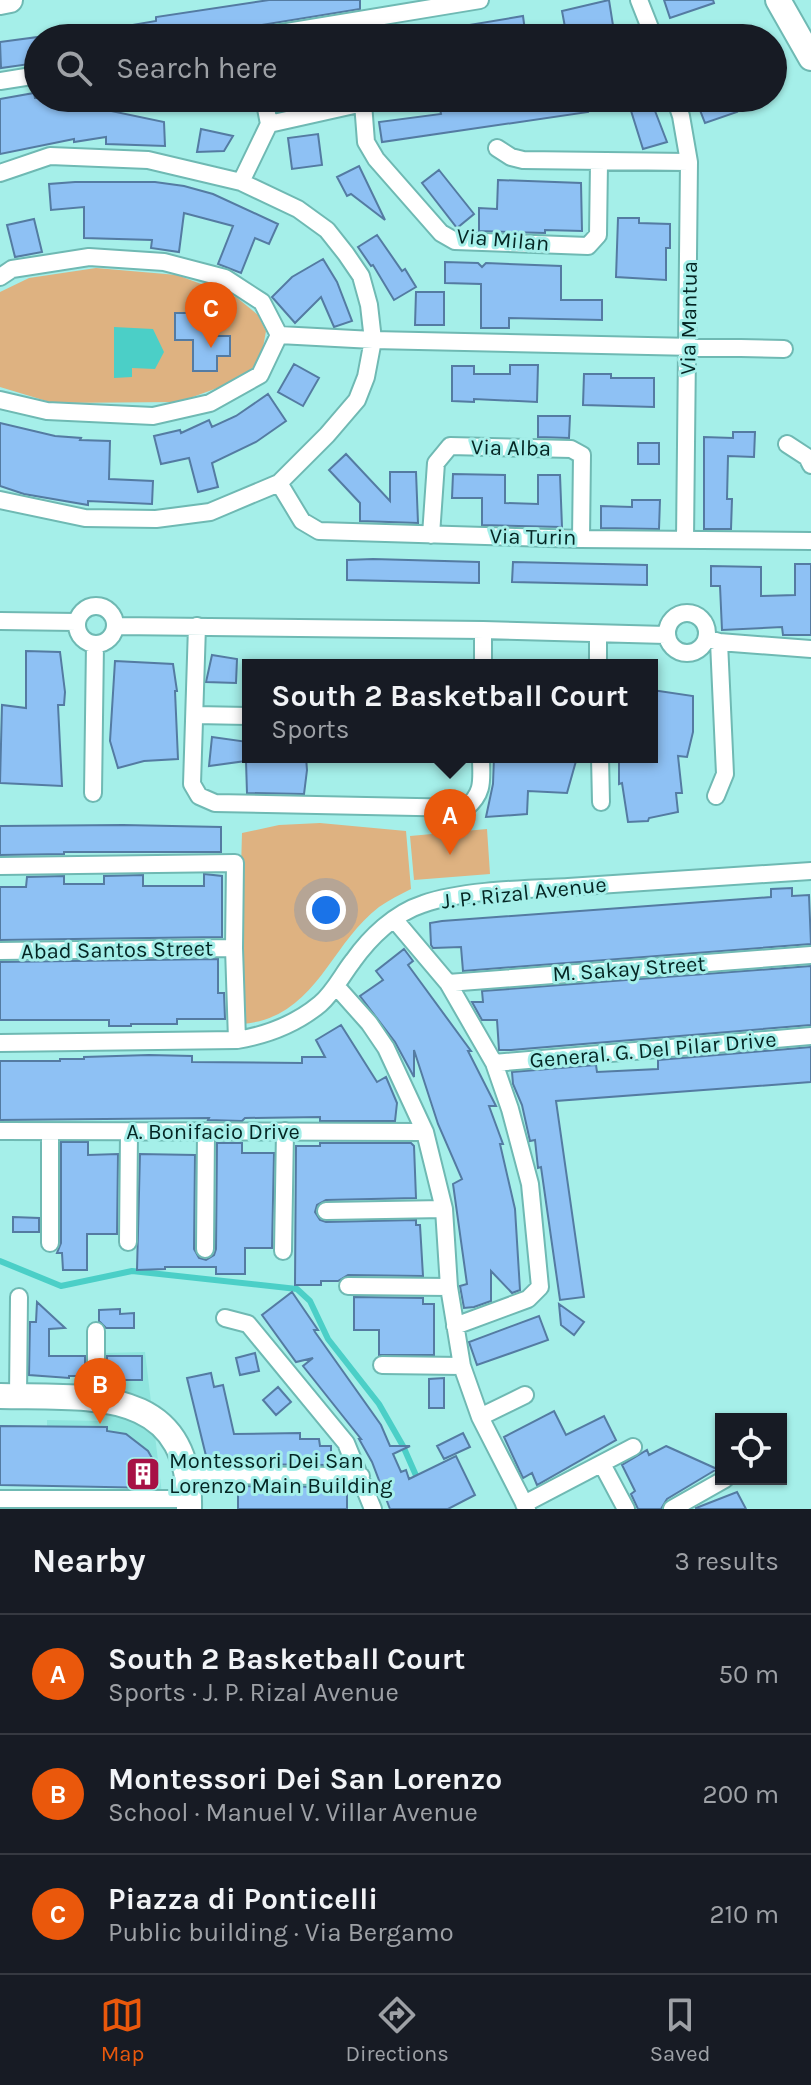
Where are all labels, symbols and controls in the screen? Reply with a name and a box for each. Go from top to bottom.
search box [24,24,787,112]
icon: search [52,46,96,90]
text: Search here [116,50,277,86]
street label: Via Milan [456,223,550,257]
street label: Via Mantua [675,261,703,375]
pin: C [185,282,237,348]
street label: Via Alba [471,434,551,462]
street label: Via Turin [489,523,577,551]
popup [242,659,658,763]
text: South 2 Basketball Court [271,678,629,714]
text: Sports [271,714,349,745]
pin: A [424,789,476,855]
street label: J. P. Rizal Avenue [440,871,608,915]
your location [306,890,346,930]
street label: Abad Santos Street [21,935,213,965]
street label: M. Sakay Street [551,951,707,987]
street label: General. G. Del Pilar Drive [529,1026,777,1074]
street label: A. Bonifacio Drive [126,1119,300,1145]
pin: B [74,1358,126,1424]
map controls [715,1413,787,1485]
button: locate [715,1413,787,1485]
place label: Montessori Dei San Lorenzo Main Building [169,1448,393,1499]
building icon: Montessori Dei San Lorenzo Main Building [124,1455,162,1493]
text: Nearby [32,1541,146,1581]
text: 3 results [675,1546,779,1577]
text: South 2 Basketball Court [108,1641,465,1677]
text: A [50,1659,66,1690]
text: 50 m [718,1659,779,1690]
text: Sports · J. P. Rizal Avenue [108,1677,399,1708]
text: Montessori Dei San Lorenzo [108,1761,502,1797]
text: B [50,1779,66,1810]
text: 200 m [703,1779,779,1810]
text: School · Manuel V. Villar Avenue [108,1797,478,1828]
text: Piazza di Ponticelli [108,1881,378,1917]
text: C [50,1899,66,1930]
text: 210 m [709,1899,779,1930]
text: Public building · Via Bergamo [108,1917,454,1948]
tab: Map [100,1993,144,2067]
tab: Directions [345,1993,449,2067]
tab: Saved [650,1993,711,2067]

